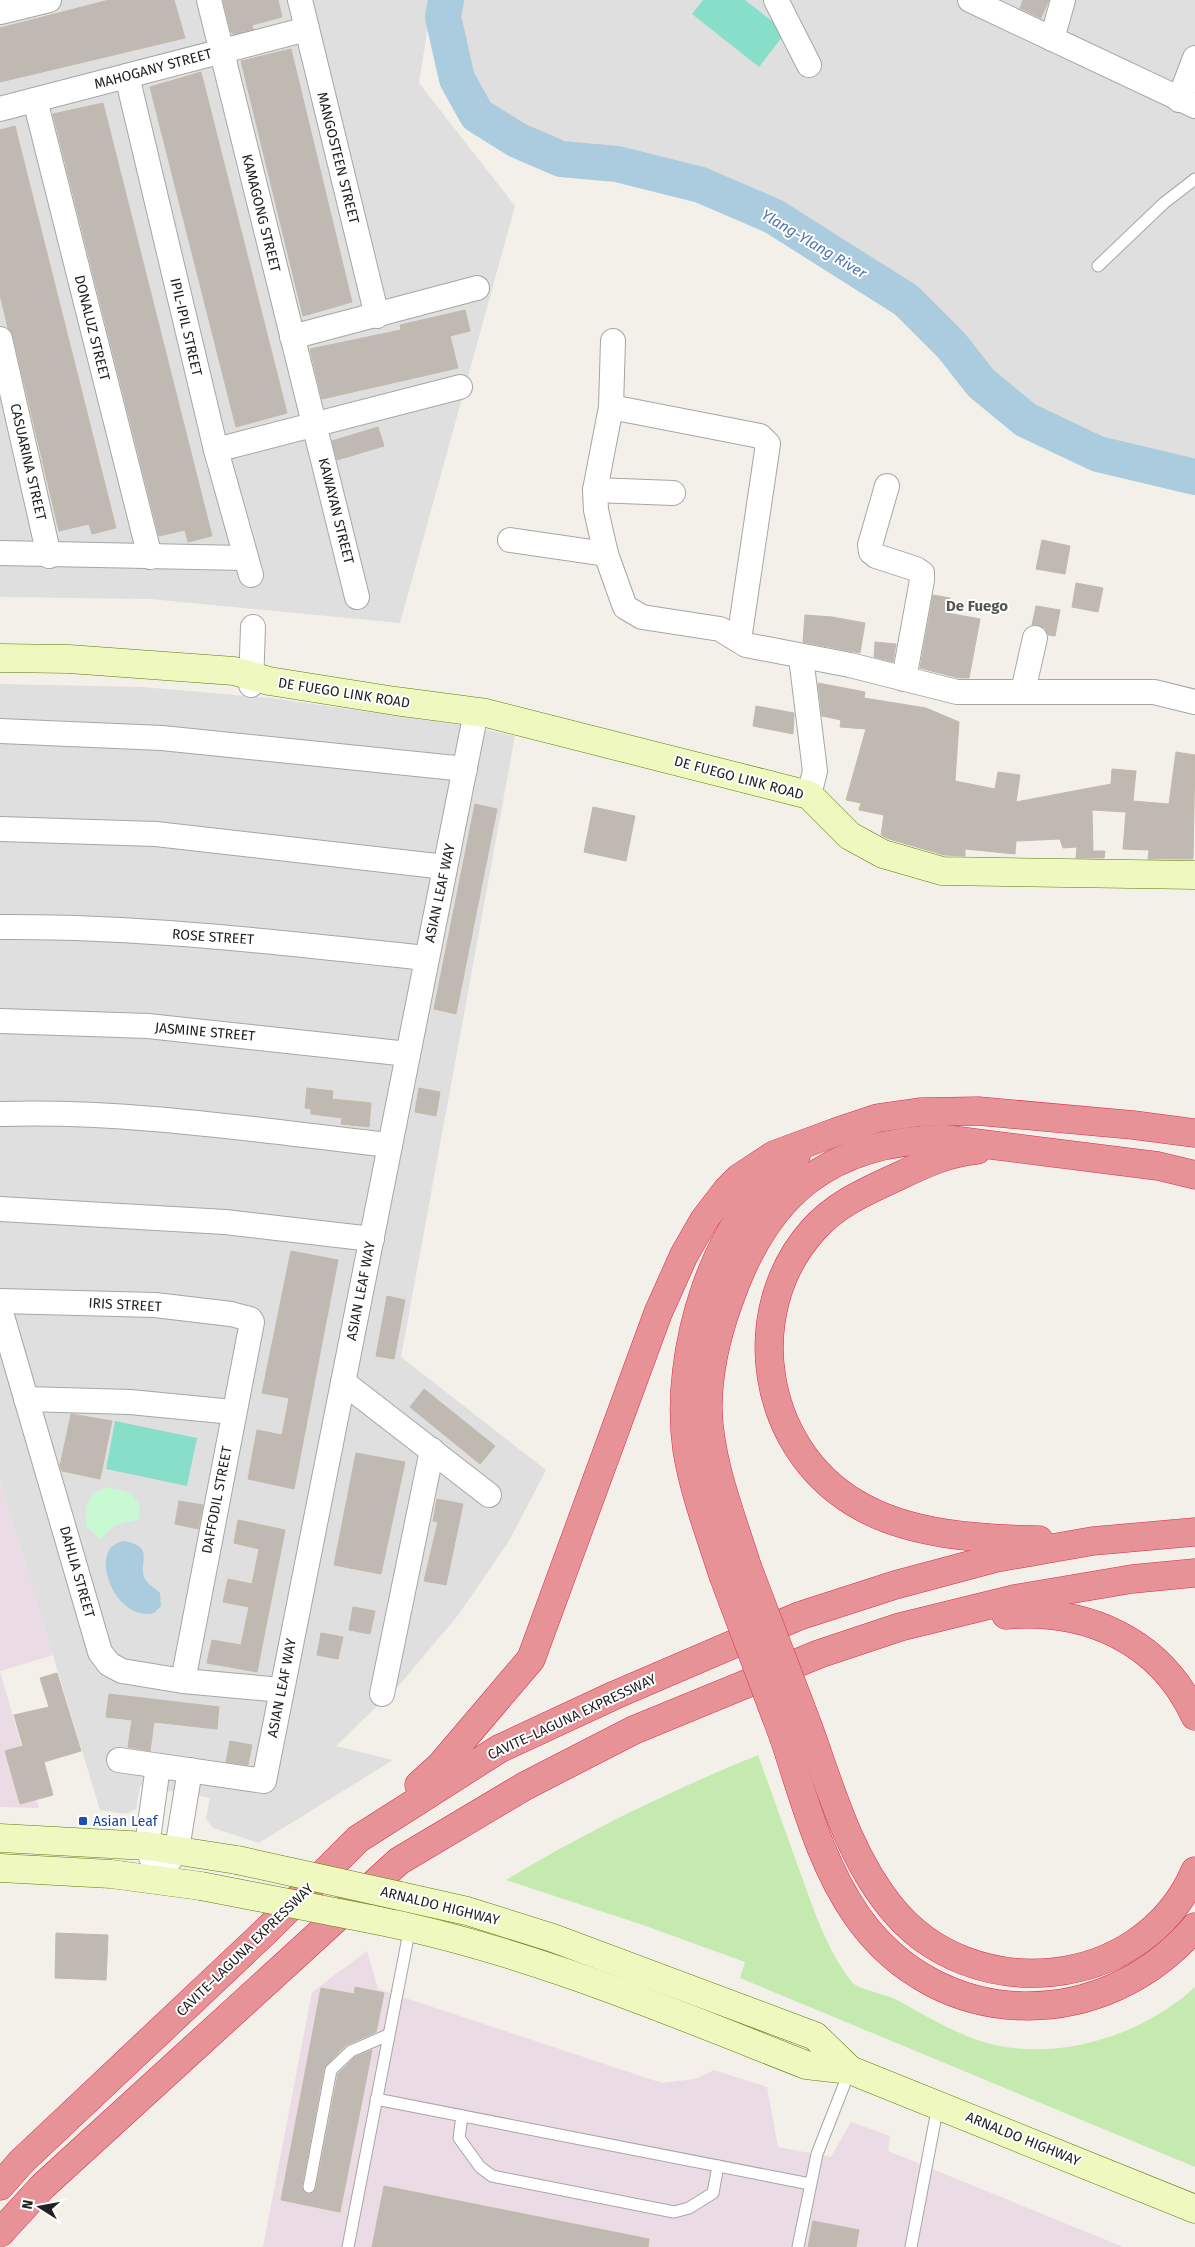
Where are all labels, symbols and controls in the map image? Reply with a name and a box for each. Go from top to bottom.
street label: MAHOGANY STREET [92,45,214,93]
street label: MANGOSTEEN STREET [313,90,363,226]
street label: KAMAGONG STREET [238,152,284,274]
water label: Ylang-Ylang River [758,206,871,283]
street label: DONALUZ STREET [71,273,114,383]
street label: IPIL-IPIL STREET [166,276,206,378]
street label: CASUARINA STREET [6,402,50,523]
street label: KAWAYAN STREET [315,456,358,567]
district label: De Fuego [946,597,1008,615]
street label: DE FUEGO LINK ROAD [277,674,411,712]
street label: DE FUEGO LINK ROAD [672,753,806,803]
street label: ASIAN LEAF WAY [421,842,459,944]
street label: ROSE STREET [171,926,255,948]
street label: JASMINE STREET [154,1019,257,1045]
street label: ASIAN LEAF WAY [343,1240,379,1342]
street label: IRIS STREET [88,1295,163,1315]
street label: DAFFODIL STREET [198,1444,236,1555]
street label: DAHLIA STREET [56,1524,98,1620]
street label: ASIAN LEAF WAY [264,1637,300,1739]
street label: CAVITE–LAGUNA EXPRESSWAY [485,1670,659,1764]
place label: Asian Leaf [93,1813,159,1830]
marker: Asian Leaf [77,1815,89,1827]
street label: CAVITE–LAGUNA EXPRESSWAY [173,1880,317,2020]
street label: ARNALDO HIGHWAY [379,1883,502,1929]
street label: ARNALDO HIGHWAY [963,2108,1083,2170]
north arrow [15,2182,65,2232]
text: N [18,2198,37,2211]

